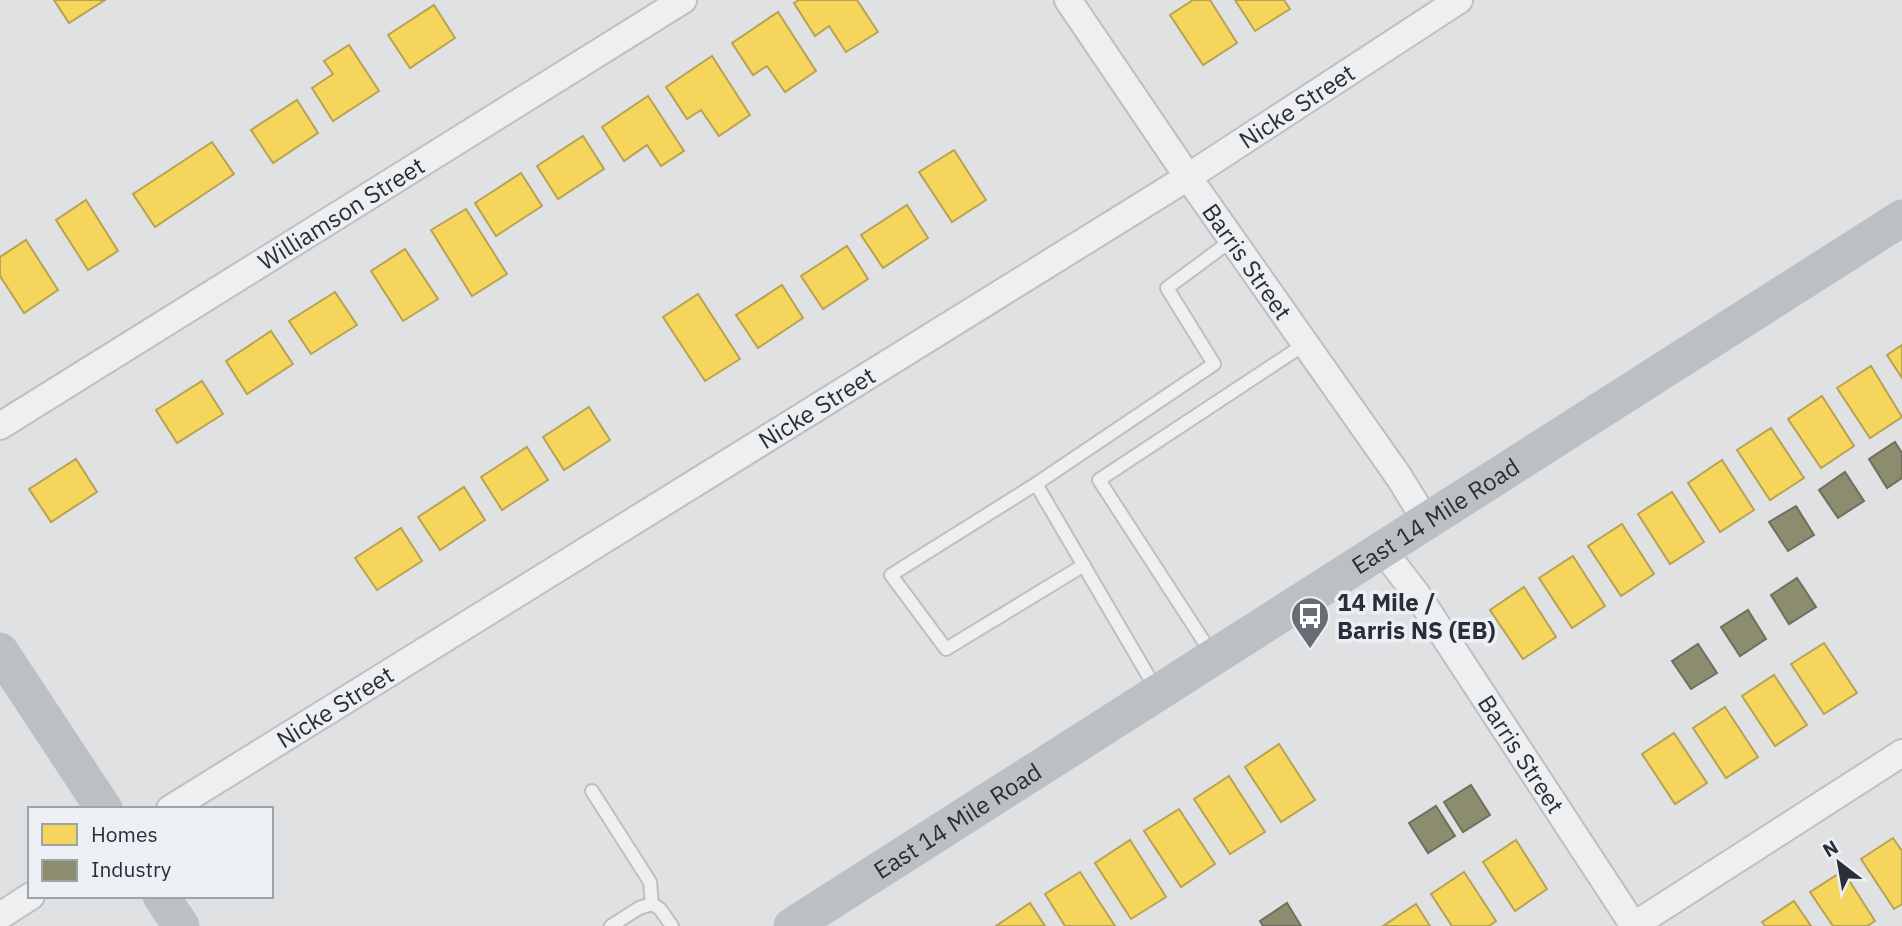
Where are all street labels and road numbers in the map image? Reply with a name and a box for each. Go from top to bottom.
street label: Nicke Street [1233,57,1361,156]
street label: Williamson Street [252,149,430,277]
street label: Barris Street [1195,197,1299,326]
street label: Nicke Street [752,359,881,456]
street label: East 14 Mile Road [1345,450,1525,581]
street label: Nicke Street [270,658,399,755]
street label: Barris Street [1471,689,1572,819]
street label: East 14 Mile Road [867,755,1047,886]

